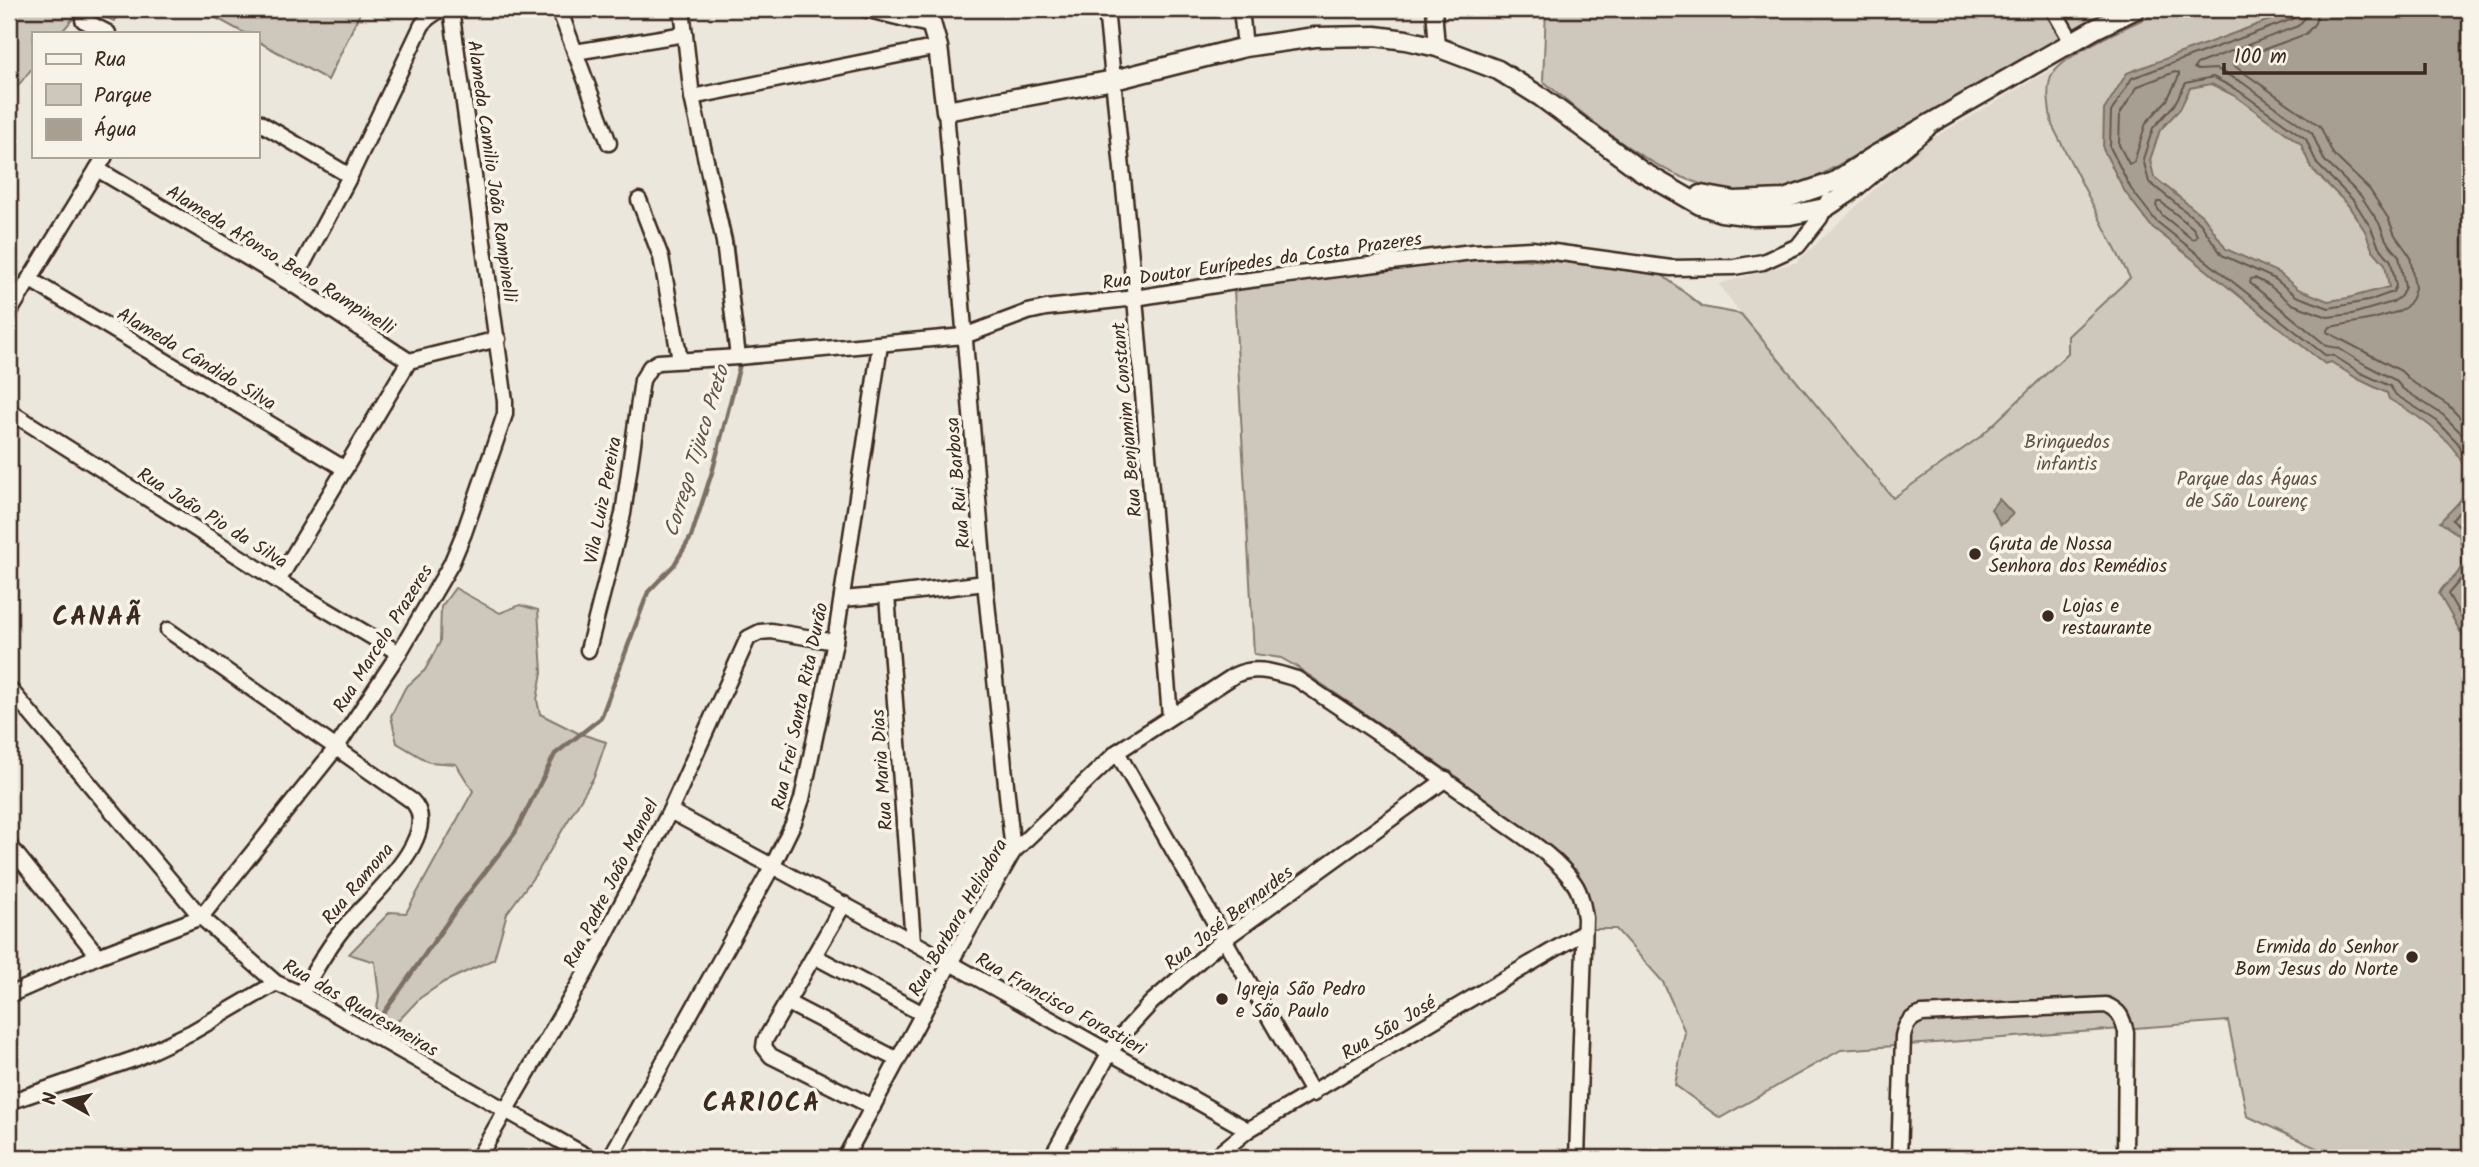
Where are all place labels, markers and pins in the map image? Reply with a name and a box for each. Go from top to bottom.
place label: Gruta de Nossa Senhora dos Remédios [1989,530,2167,582]
marker: Gruta de Nossa Senhora dos Remédios [1967,546,1983,562]
place label: Lojas e restaurante [2062,592,2152,644]
marker: Lojas e restaurante [2040,608,2056,624]
place label: Ermida do Senhor Bom Jesus do Norte [2235,933,2400,985]
marker: Ermida do Senhor Bom Jesus do Norte [2404,949,2420,965]
place label: Igreja São Pedro e São Paulo [1236,975,1366,1027]
marker: Igreja São Pedro e São Paulo [1214,991,1230,1007]

